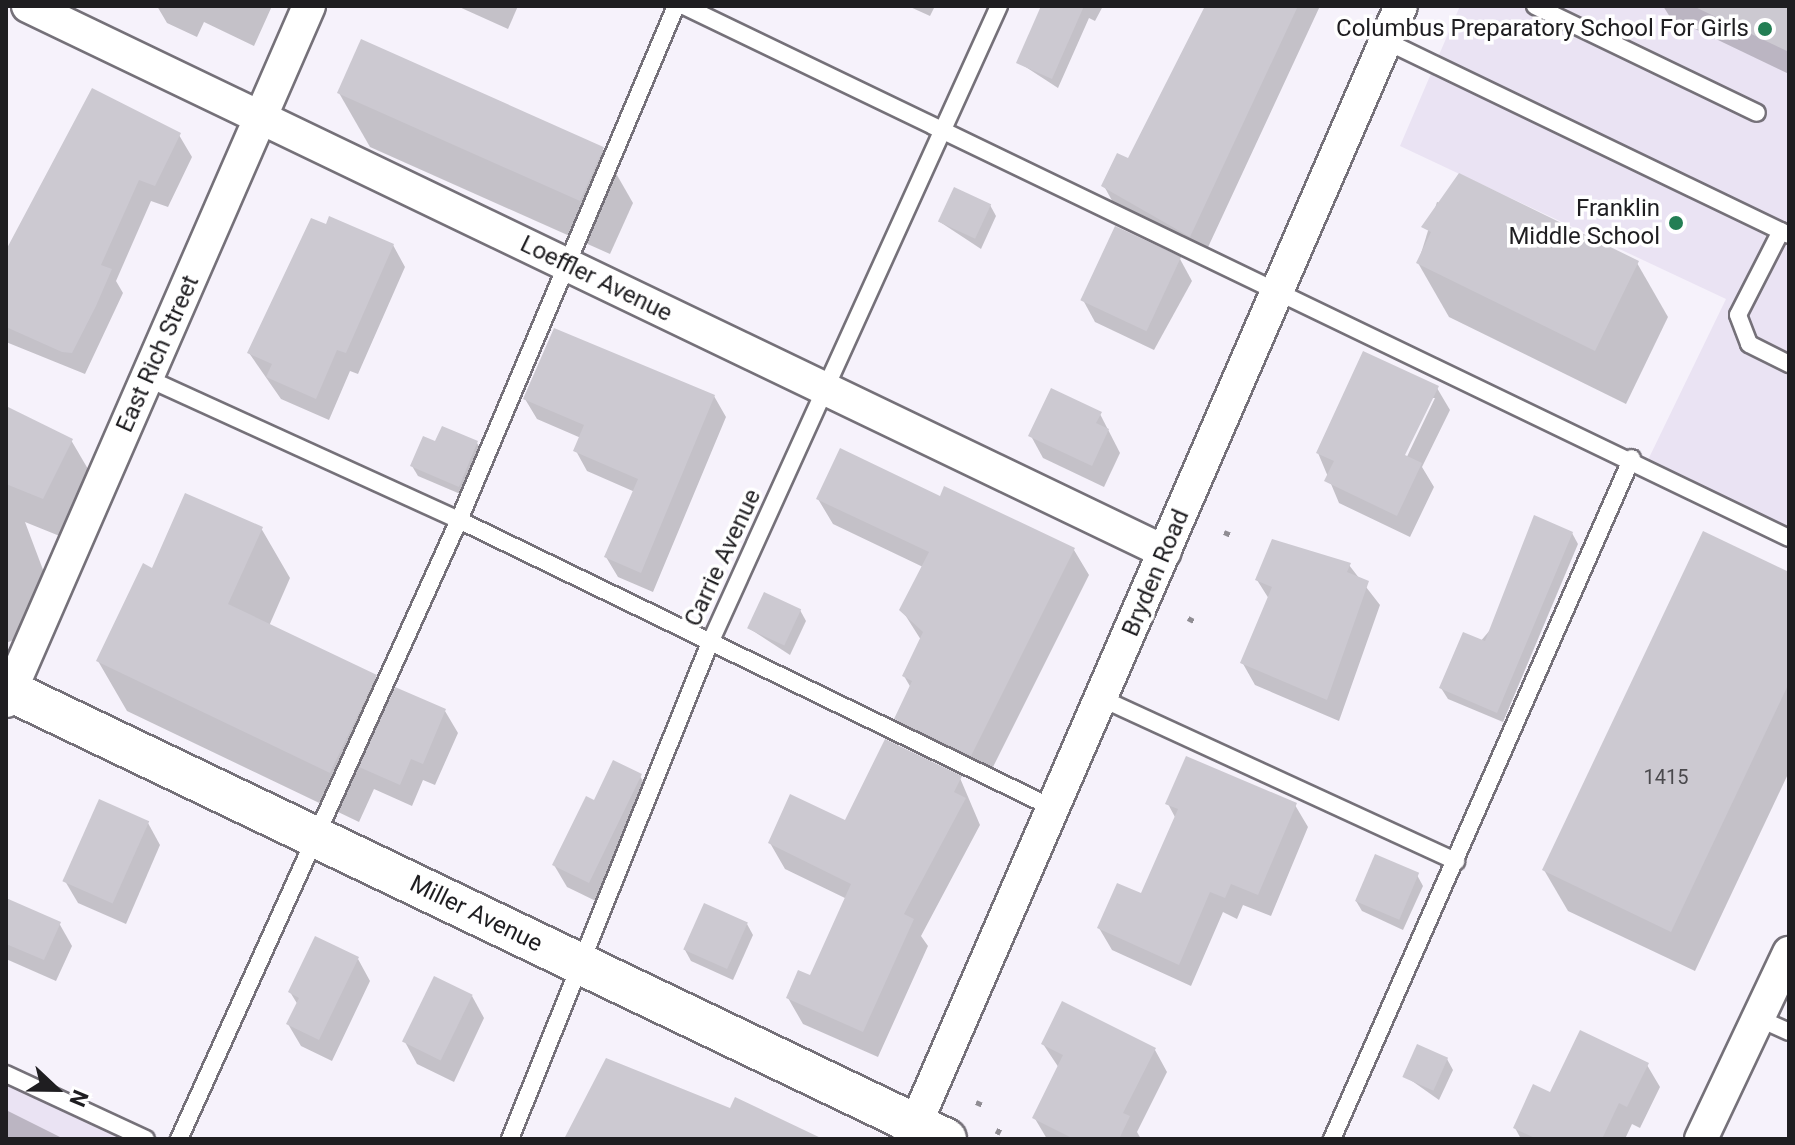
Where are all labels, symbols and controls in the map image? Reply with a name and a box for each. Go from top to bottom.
place label: Columbus Preparatory School For Girls [1336,15,1749,43]
marker: Columbus Preparatory School For Girls [1756,20,1774,38]
place label: Franklin Middle School [1508,195,1660,251]
marker: Franklin Middle School [1667,214,1685,232]
street label: Loeffler Avenue [515,230,677,328]
street label: East Rich Street [111,271,205,437]
street label: Carrie Avenue [679,485,767,631]
street label: Bryden Road [1116,505,1196,641]
house number: 1415 [1644,765,1688,789]
street label: Miller Avenue [405,870,547,958]
north arrow [16,1049,96,1129]
text: N [64,1086,93,1110]

